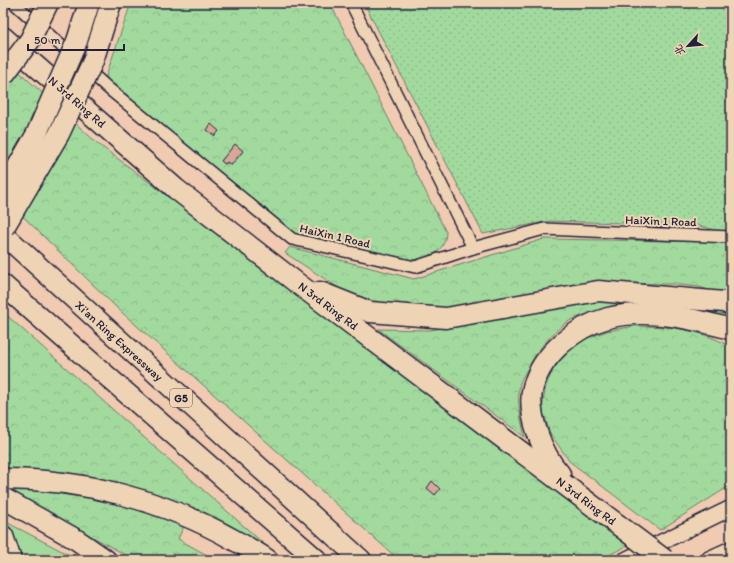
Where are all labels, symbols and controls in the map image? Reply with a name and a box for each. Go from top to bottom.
scale bar [28,26,124,52]
north arrow [668,26,708,66]
text: 50 m [34,33,60,47]
text: 北 [671,42,688,58]
street label: N 3rd Ring Rd [46,73,109,131]
street label: HaiXin 1 Road [625,213,698,229]
street label: HaiXin 1 Road [298,221,372,251]
street label: N 3rd Ring Rd [295,279,361,333]
street label: Xi'an Ring Expressway [72,298,166,384]
road number: G5 [170,389,192,407]
street label: N 3rd Ring Rd [553,474,619,528]

